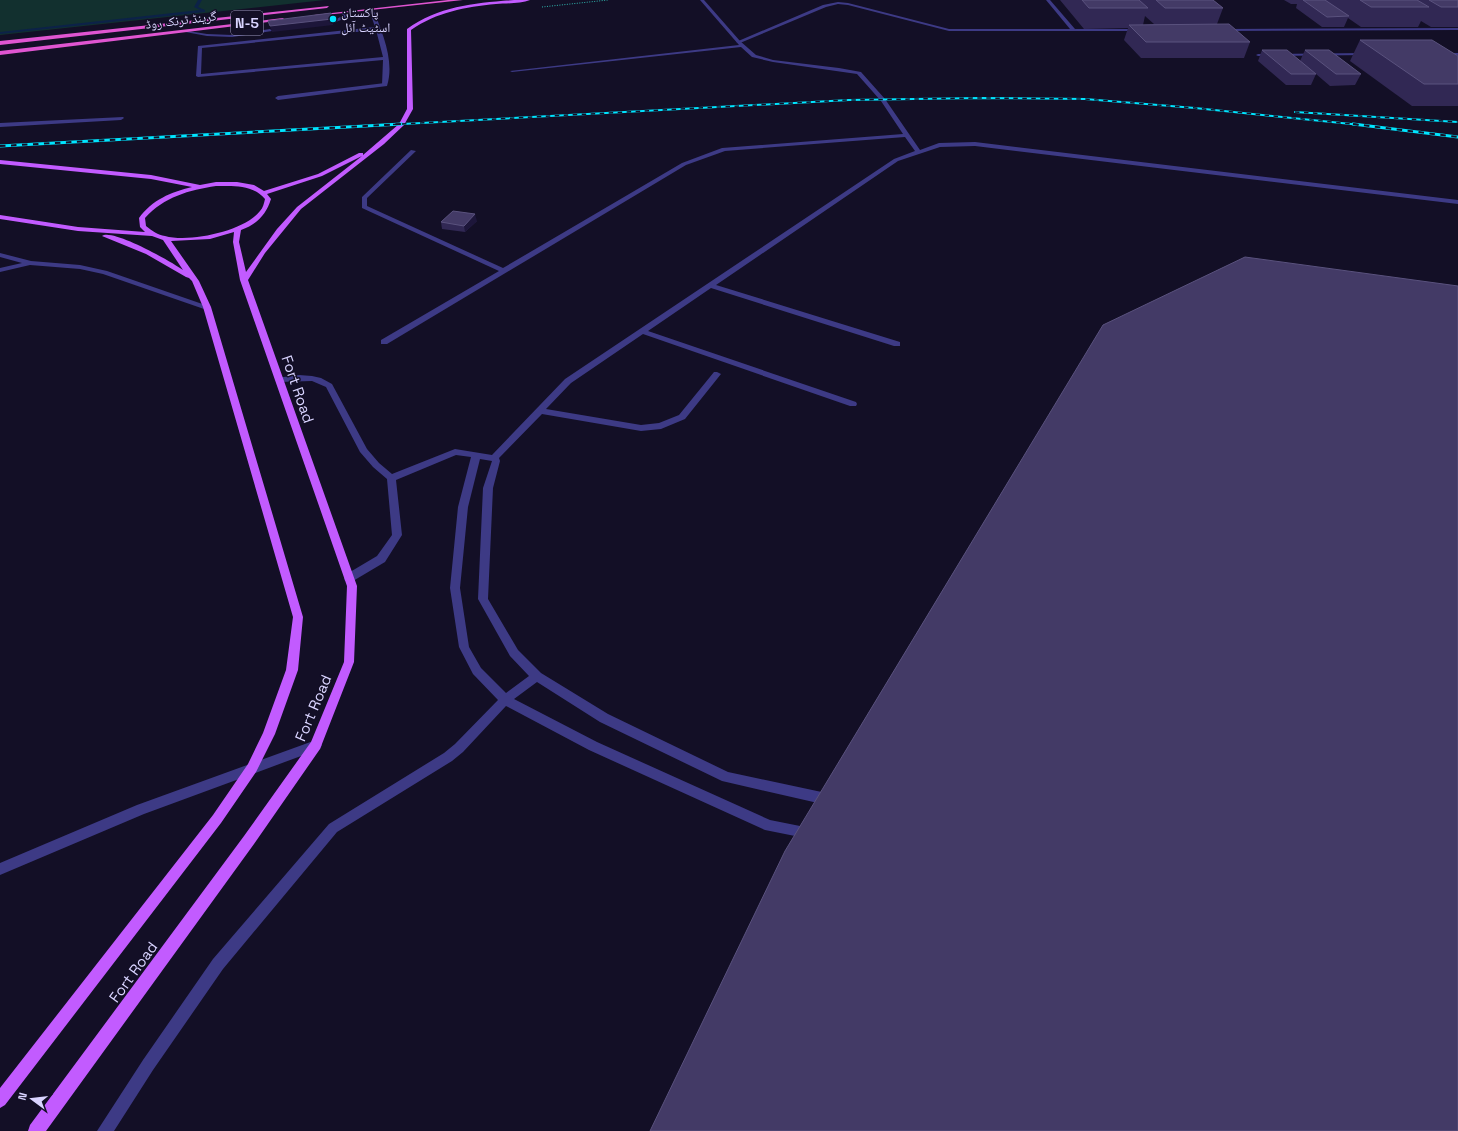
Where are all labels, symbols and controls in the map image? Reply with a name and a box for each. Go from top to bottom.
place label: پاکستان اسٹیٹ آئل [341,4,390,36]
street label: گرینڈ ٹرنک روڈ [144,7,218,33]
road number: N-5 [231,11,263,35]
marker: پاکستان اسٹیٹ آئل [328,14,338,24]
street label: Fort Road [278,353,318,425]
street label: Fort Road [290,672,336,744]
street label: Fort Road [105,938,161,1006]
north arrow [12,1079,52,1119]
text: N [15,1091,30,1102]

